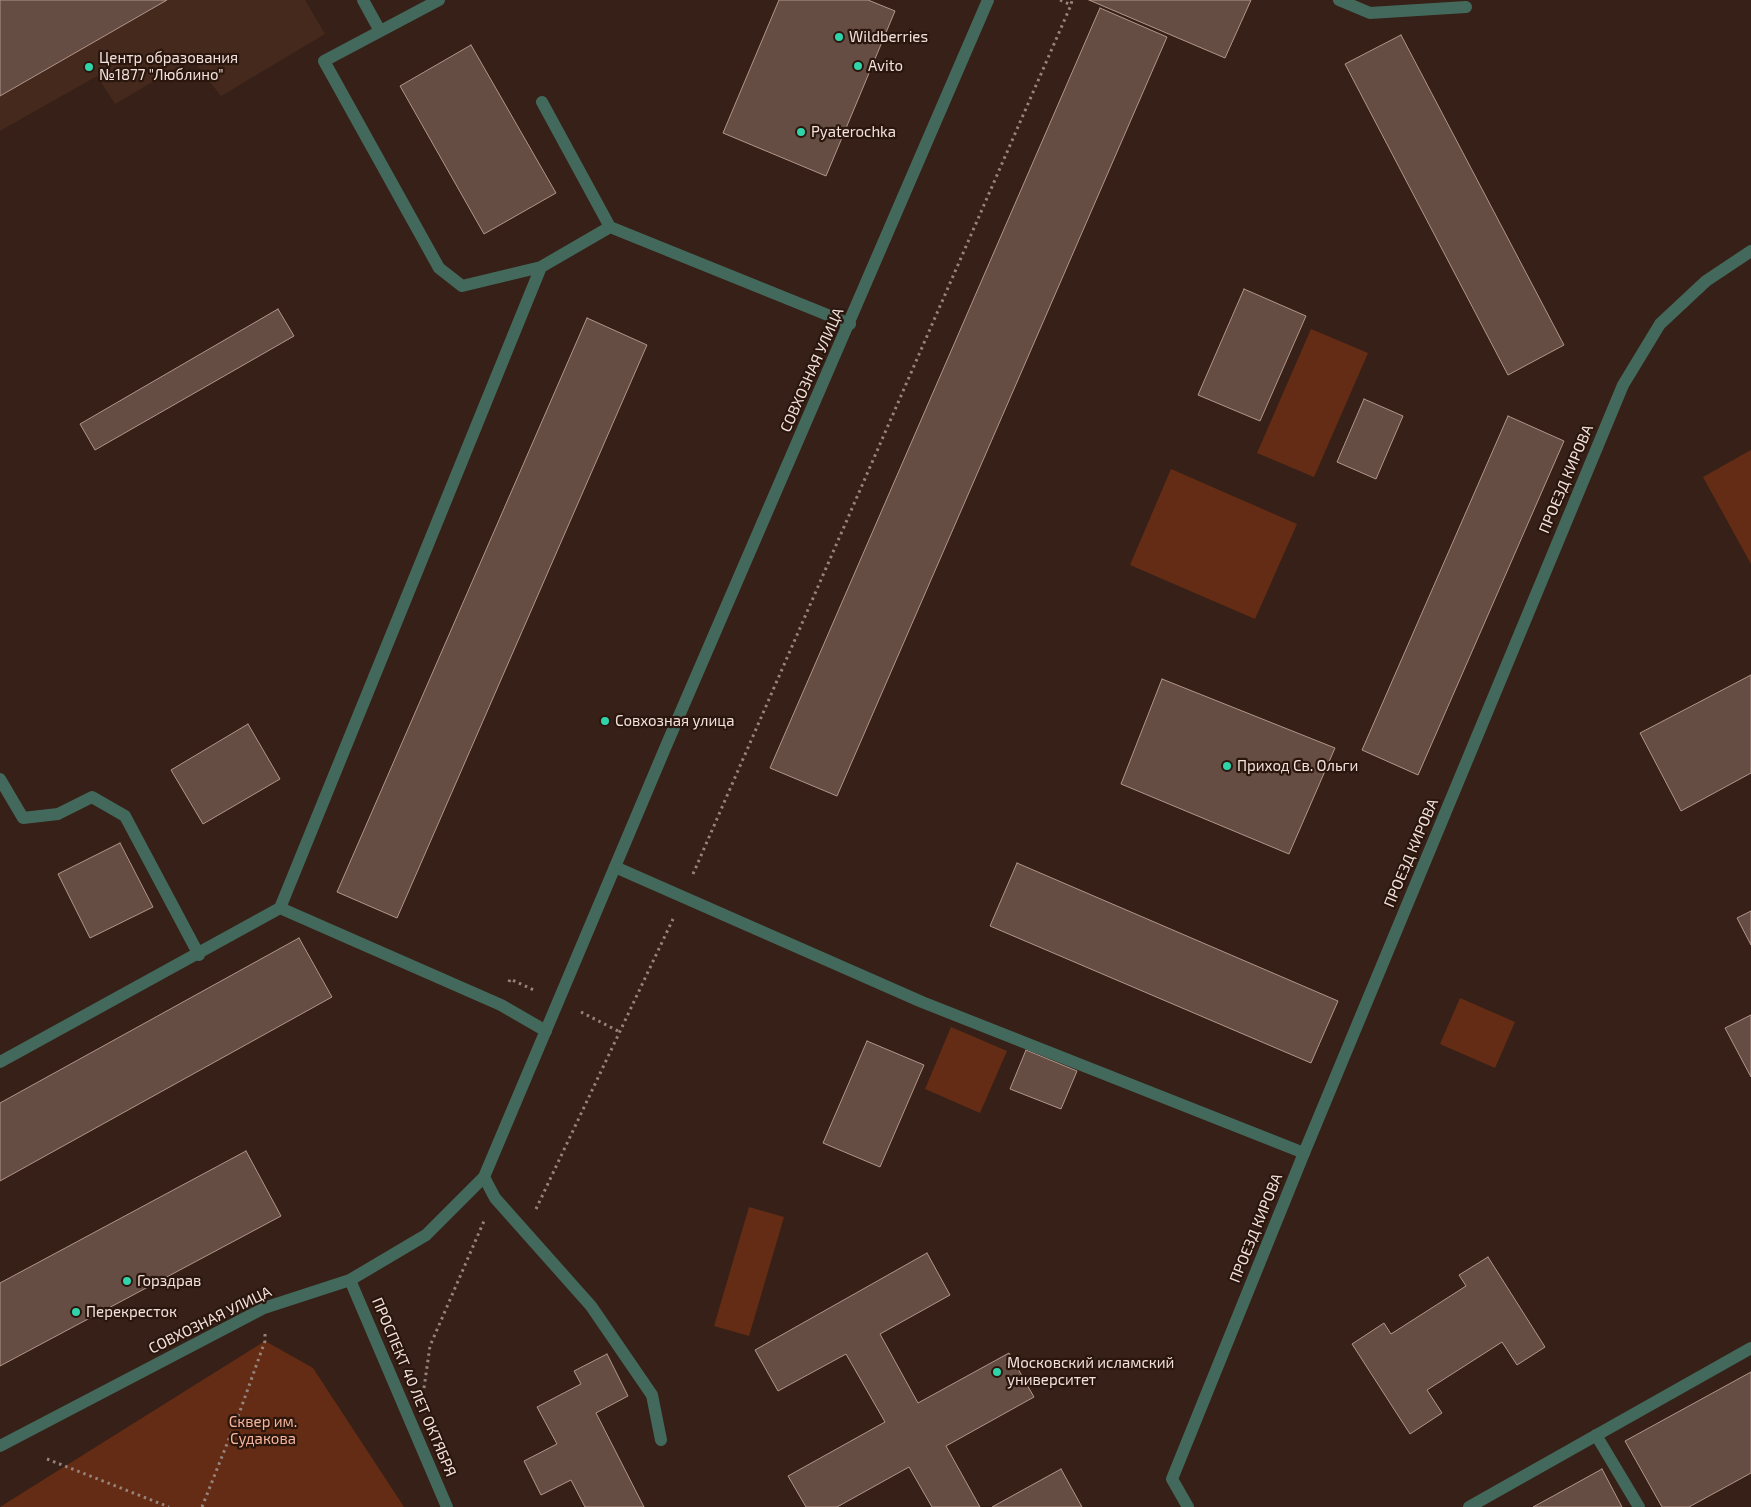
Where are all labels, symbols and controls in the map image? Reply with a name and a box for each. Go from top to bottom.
place label: Wildberries [849,28,928,46]
marker: Wildberries [833,31,845,43]
place label: Центр образования №1877 "Люблино" [99,49,238,84]
place label: Avito [868,57,903,75]
marker: Avito [852,60,864,72]
marker: Центр образования №1877 "Люблино" [83,61,95,73]
place label: Pyaterochka [811,123,896,141]
marker: Pyaterochka [795,126,807,138]
street label: СОВХОЗНАЯ УЛИЦА [776,305,848,435]
street label: ПРОЕЗД КИРОВА [1535,422,1597,536]
place label: Совхозная улица [615,712,734,730]
marker: Совхозная улица [599,715,611,727]
place label: Приход Св. Ольги [1237,757,1358,775]
marker: Приход Св. Ольги [1221,760,1233,772]
street label: ПРОЕЗД КИРОВА [1380,796,1442,910]
street label: ПРОЕЗД КИРОВА [1226,1171,1286,1285]
place label: Горздрав [137,1272,201,1290]
marker: Горздрав [121,1275,133,1287]
street label: СОВХОЗНАЯ УЛИЦА [146,1282,274,1358]
street label: ПРОСПЕКТ 40 ЛЕТ ОКТЯБРЯ [368,1295,460,1479]
place label: Перекресток [86,1303,177,1321]
marker: Перекресток [70,1306,82,1318]
place label: Московский исламский университет [1007,1354,1174,1389]
marker: Московский исламский университет [991,1366,1003,1378]
park label: Сквер им. Судакова [229,1413,297,1448]

